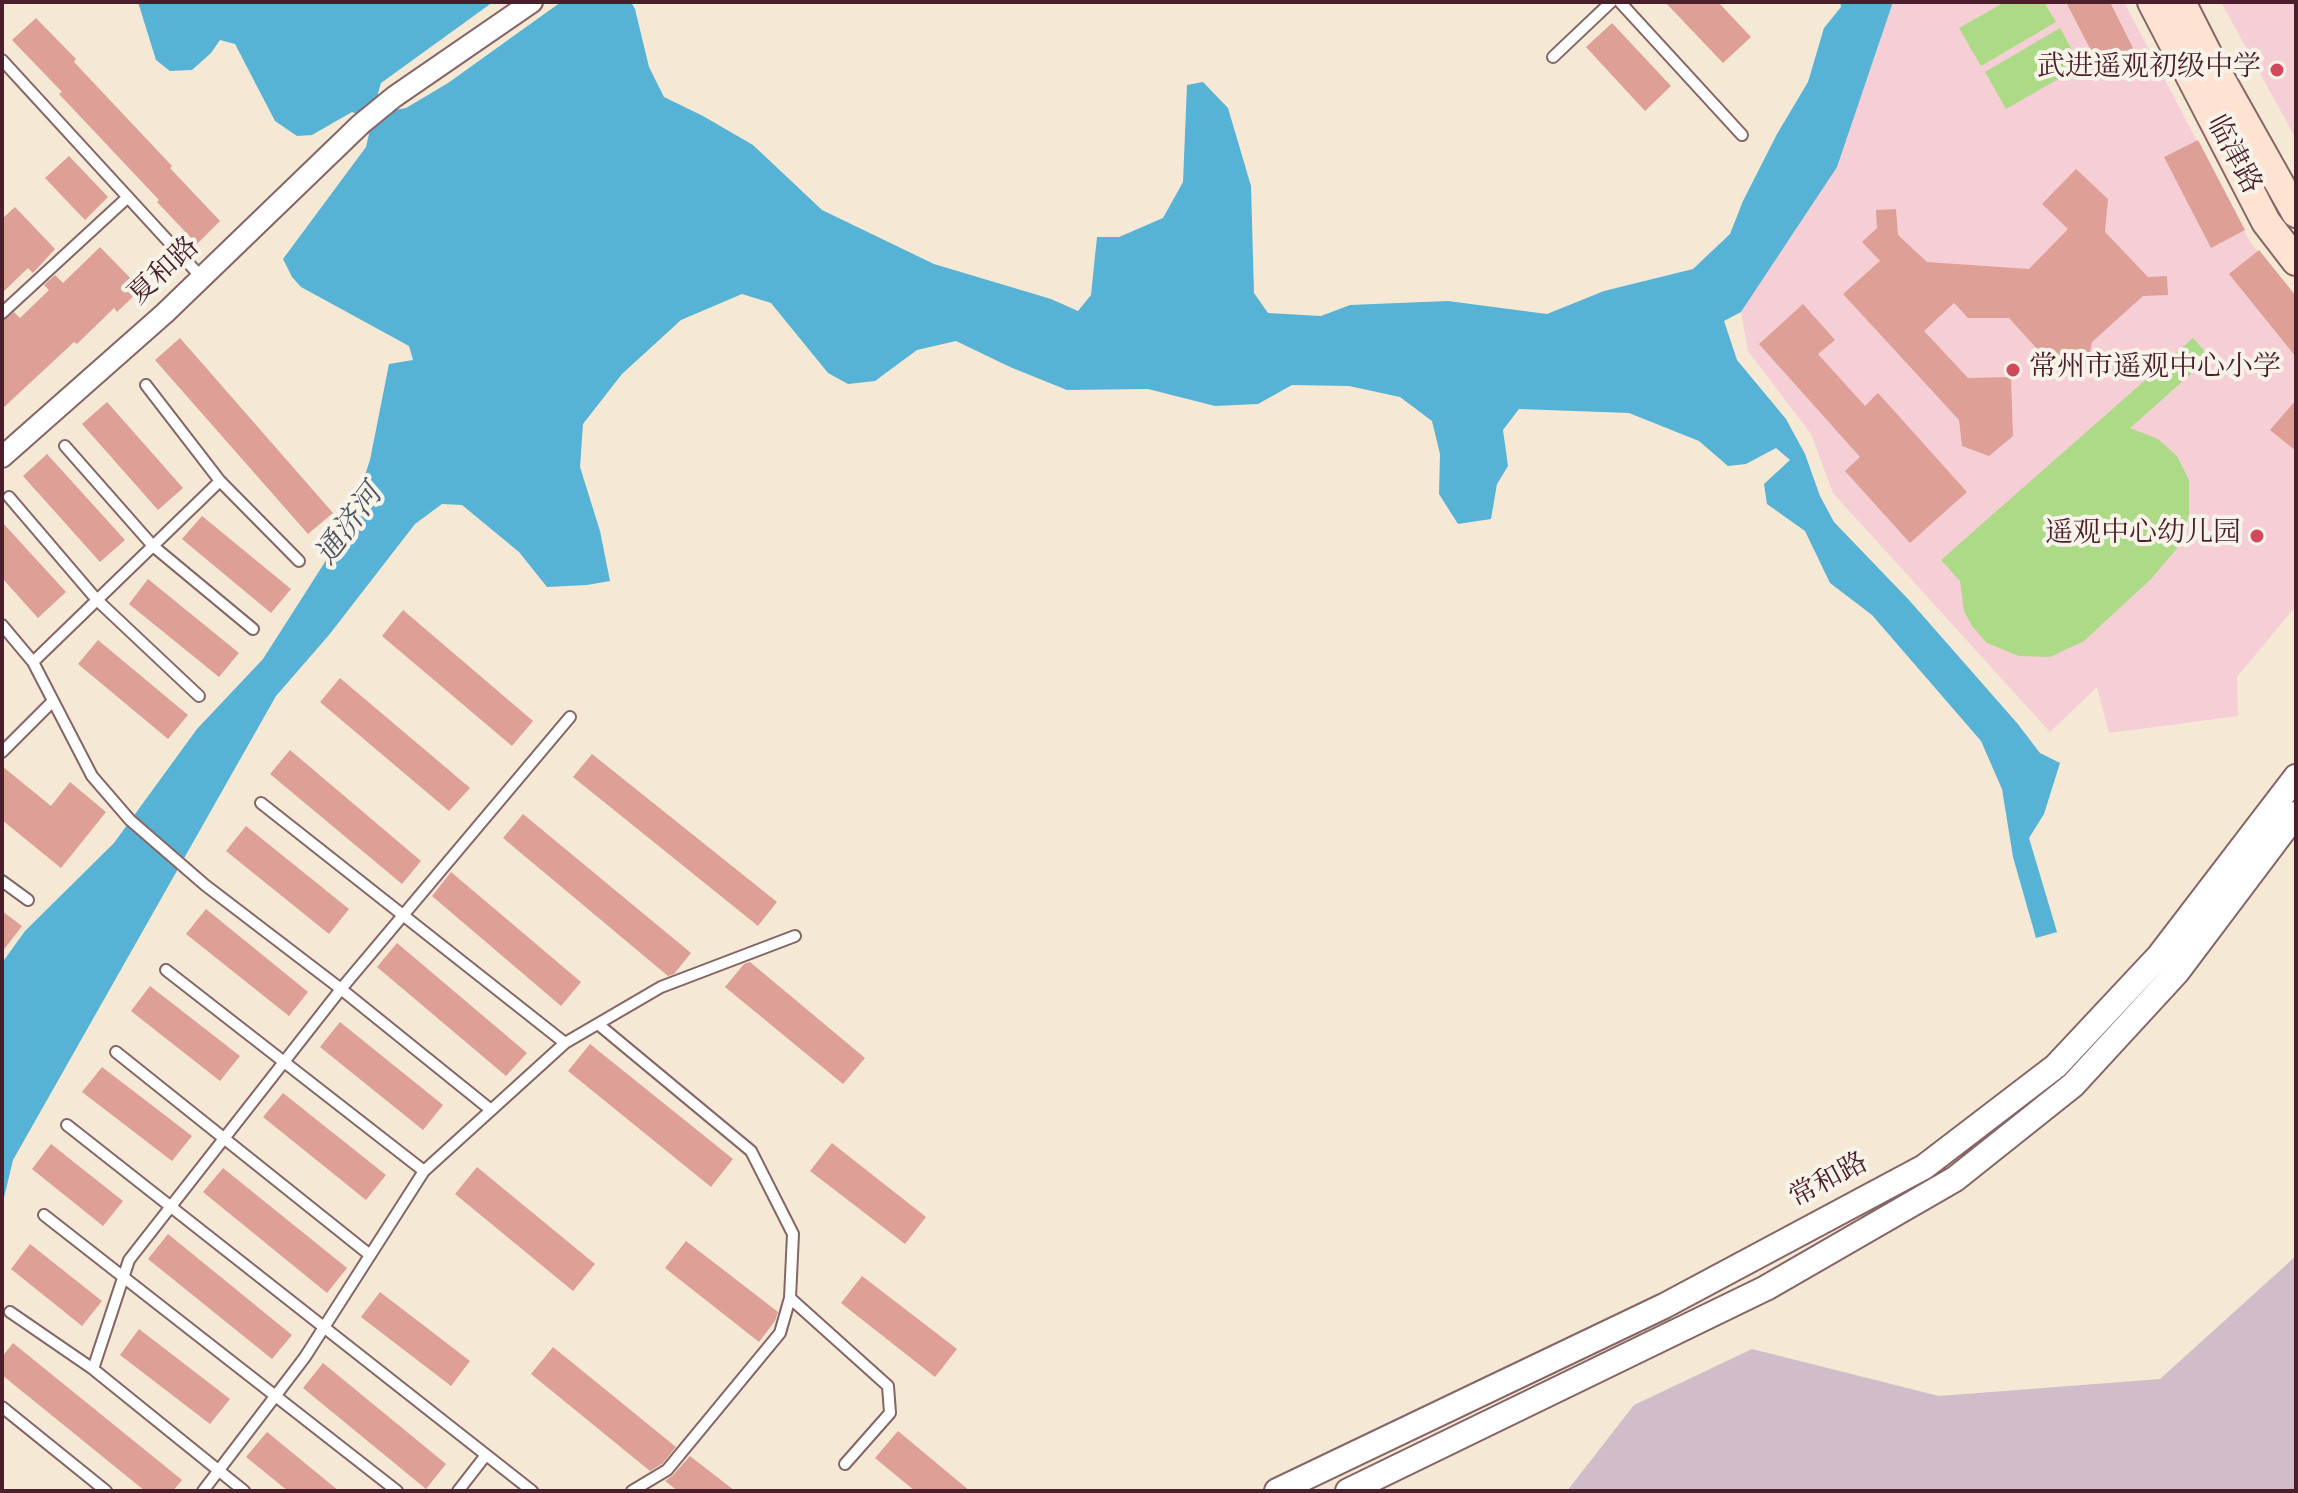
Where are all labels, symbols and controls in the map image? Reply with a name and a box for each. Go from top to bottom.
place label: 武进遥观初级中学 [2037,53,2261,87]
marker: 武进遥观初级中学 [2268,61,2286,79]
street label: 临津路 [2196,111,2266,201]
street label: 夏和路 [124,232,208,314]
place label: 常州市遥观中心小学 [2029,353,2281,387]
marker: 常州市遥观中心小学 [2004,361,2022,379]
water label: 通济河 [311,480,393,574]
place label: 遥观中心幼儿园 [2045,519,2241,553]
marker: 遥观中心幼儿园 [2248,527,2266,545]
street label: 常和路 [1785,1148,1875,1218]

